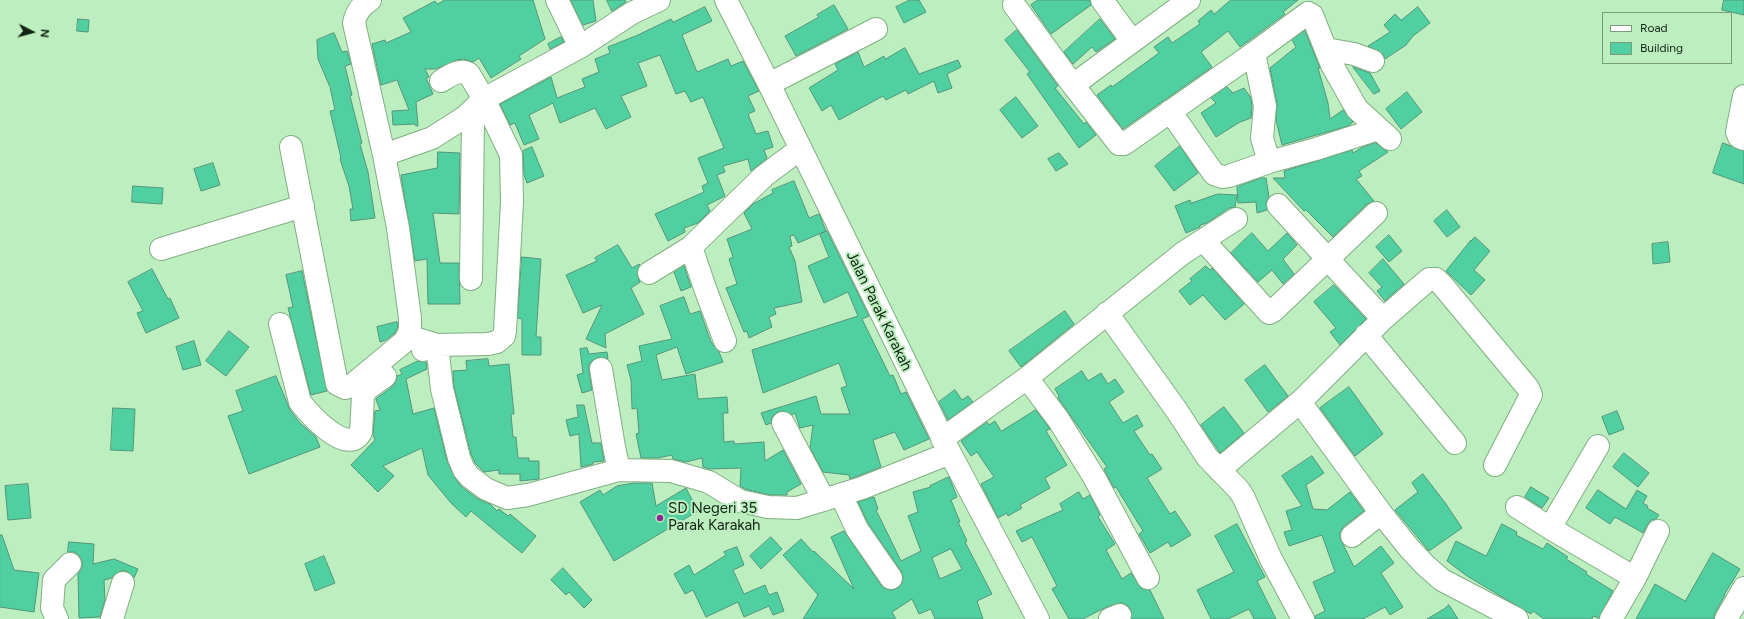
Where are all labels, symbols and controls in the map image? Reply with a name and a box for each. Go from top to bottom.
north arrow [12,12,52,52]
legend [1602,12,1732,64]
text: Road [1640,21,1668,35]
text: N [38,28,51,38]
text: Building [1640,41,1683,55]
street label: Jalan Parak Karakah [842,248,916,374]
place label: SD Negeri 35 Parak Karakah [668,500,760,535]
marker: SD Negeri 35 Parak Karakah [655,513,665,523]

